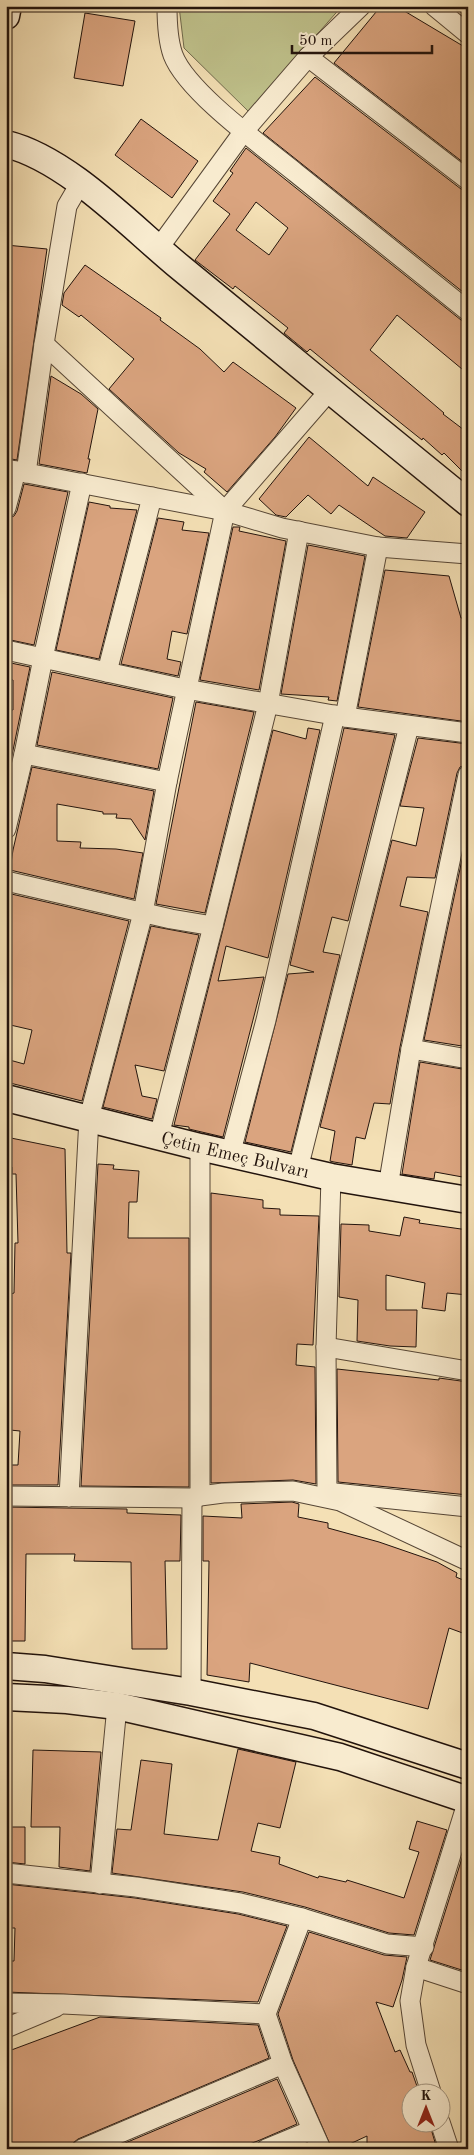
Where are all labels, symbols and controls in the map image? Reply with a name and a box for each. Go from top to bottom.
scale bar [292,22,432,54]
text: 50 m [299,34,333,49]
street label: Çetin Emeç Bulvarı [159,1130,311,1182]
north arrow [402,2082,452,2132]
text: K [421,2089,432,2103]

